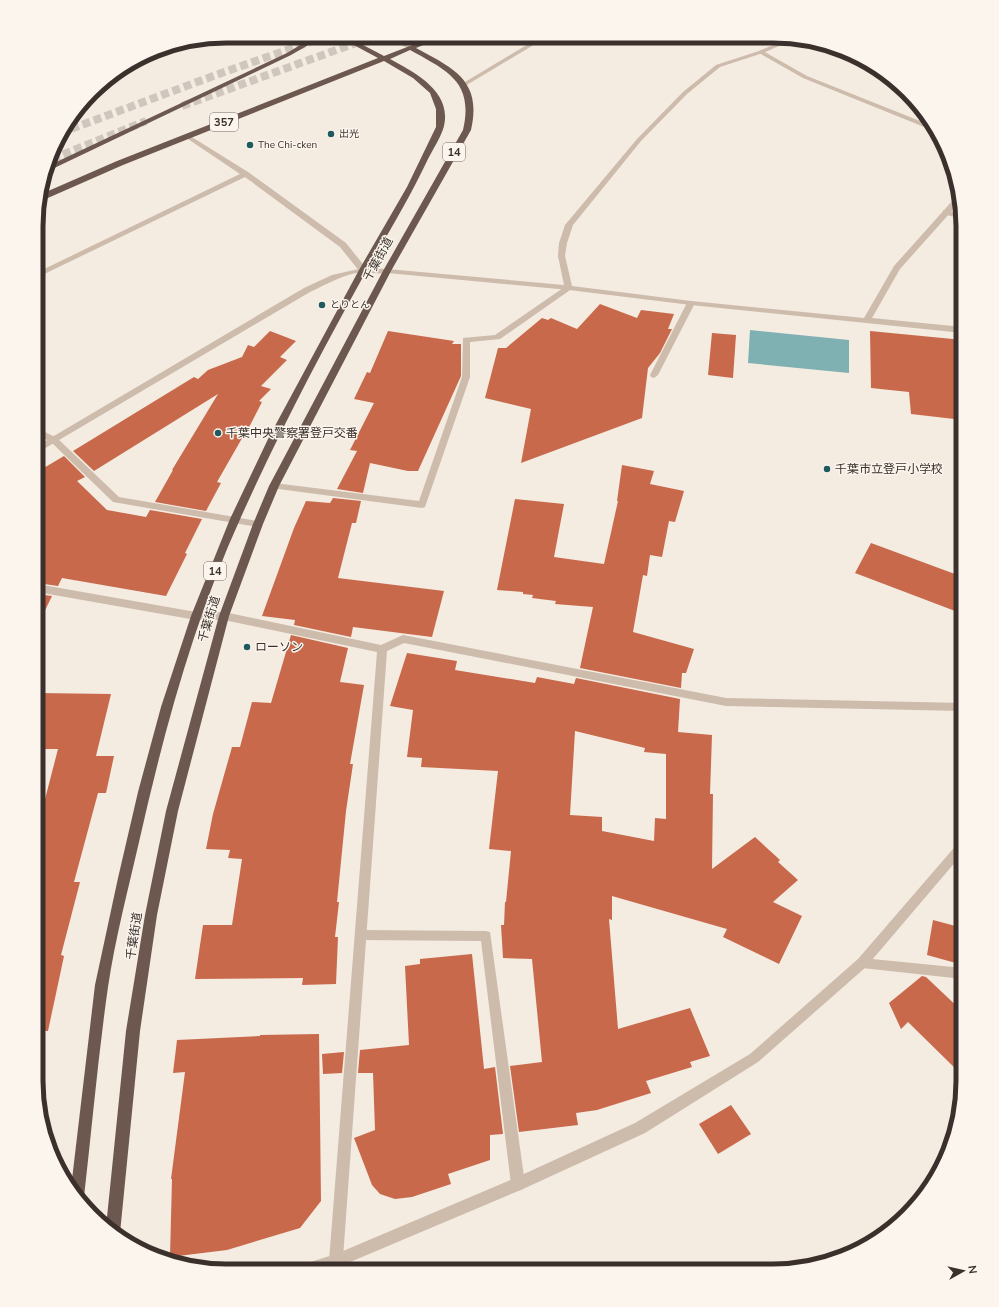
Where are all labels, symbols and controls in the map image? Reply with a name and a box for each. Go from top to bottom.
road number: 357 [210,113,238,131]
place label: 出光 [339,127,359,141]
marker: 出光 [326,129,336,139]
place label: The Chi-cken [258,138,317,152]
marker: The Chi-cken [245,140,255,150]
road number: 14 [443,143,465,161]
street label: 千葉街道 [359,234,397,284]
place label: とりとん [330,298,370,312]
marker: とりとん [317,300,327,310]
place label: 千葉中央警察署登戸交番 [226,425,358,441]
marker: 千葉中央警察署登戸交番 [213,428,223,438]
place label: 千葉市立登戸小学校 [835,461,943,477]
marker: 千葉市立登戸小学校 [822,464,832,474]
road number: 14 [204,562,226,580]
street label: 千葉街道 [194,594,224,644]
place label: ローソン [255,639,303,655]
marker: ローソン [242,642,252,652]
street label: 千葉街道 [122,911,146,961]
north arrow [943,1251,983,1291]
text: N [964,1265,980,1275]

